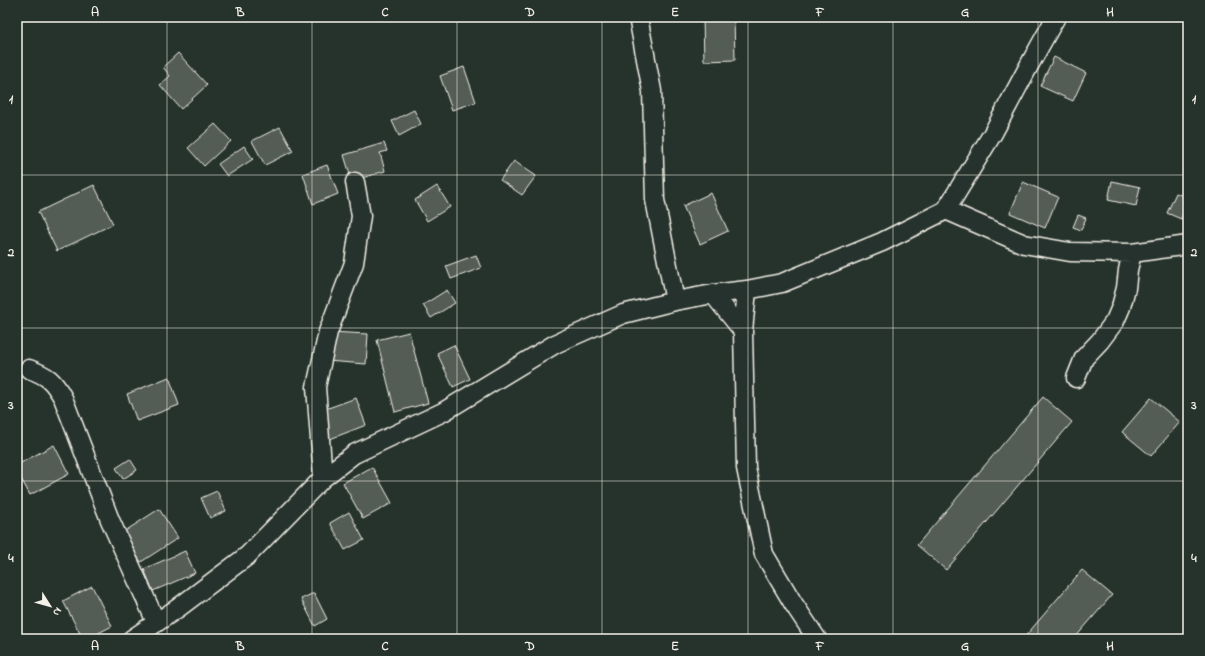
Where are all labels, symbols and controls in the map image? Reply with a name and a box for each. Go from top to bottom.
text: A [91,3,99,22]
text: B [235,3,245,22]
text: C [381,3,389,22]
text: D [524,3,535,22]
text: E [671,3,679,22]
text: F [815,3,825,22]
text: G [961,3,969,22]
text: H [1106,3,1114,22]
text: 1 [9,90,14,109]
text: 1 [1192,90,1197,109]
text: 2 [7,243,15,262]
text: 2 [1190,243,1198,262]
text: 3 [7,396,14,415]
text: 3 [1190,396,1197,415]
text: 4 [7,549,14,568]
text: 4 [1190,549,1197,568]
north arrow [30,586,70,626]
text: N [49,604,66,619]
text: A [91,637,99,656]
text: B [235,637,245,656]
text: C [381,637,389,656]
text: D [524,637,535,656]
text: E [671,637,679,656]
text: F [815,637,825,656]
text: G [961,637,969,656]
text: H [1106,637,1114,656]

